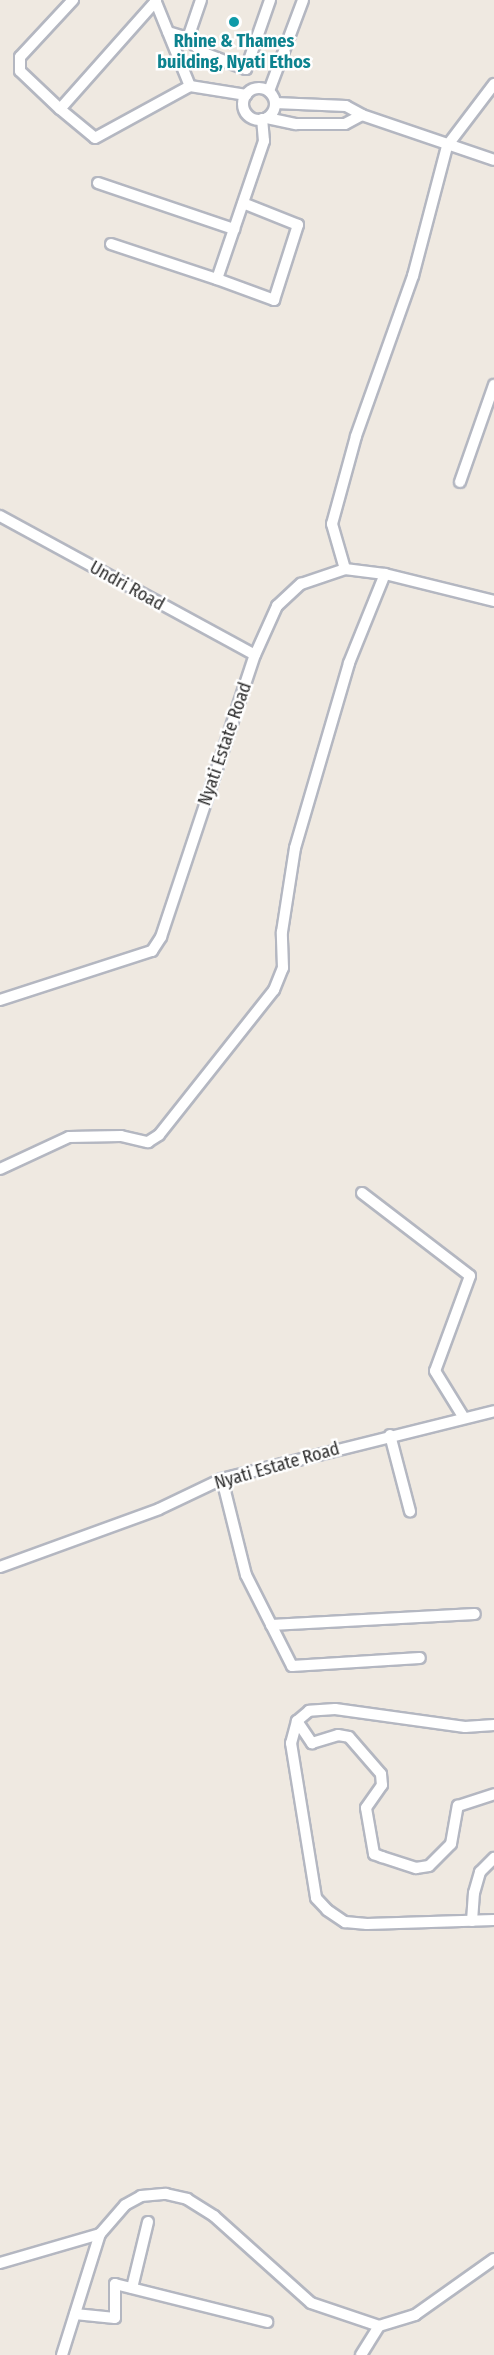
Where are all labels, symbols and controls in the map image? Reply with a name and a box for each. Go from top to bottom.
marker: Rhine & Thames building, Nyati Ethos [227,15,241,29]
place label: Rhine & Thames building, Nyati Ethos [157,31,311,74]
street label: Undri Road [86,557,168,615]
street label: Nyati Estate Road [194,680,256,808]
street label: Nyati Estate Road [212,1438,342,1494]

